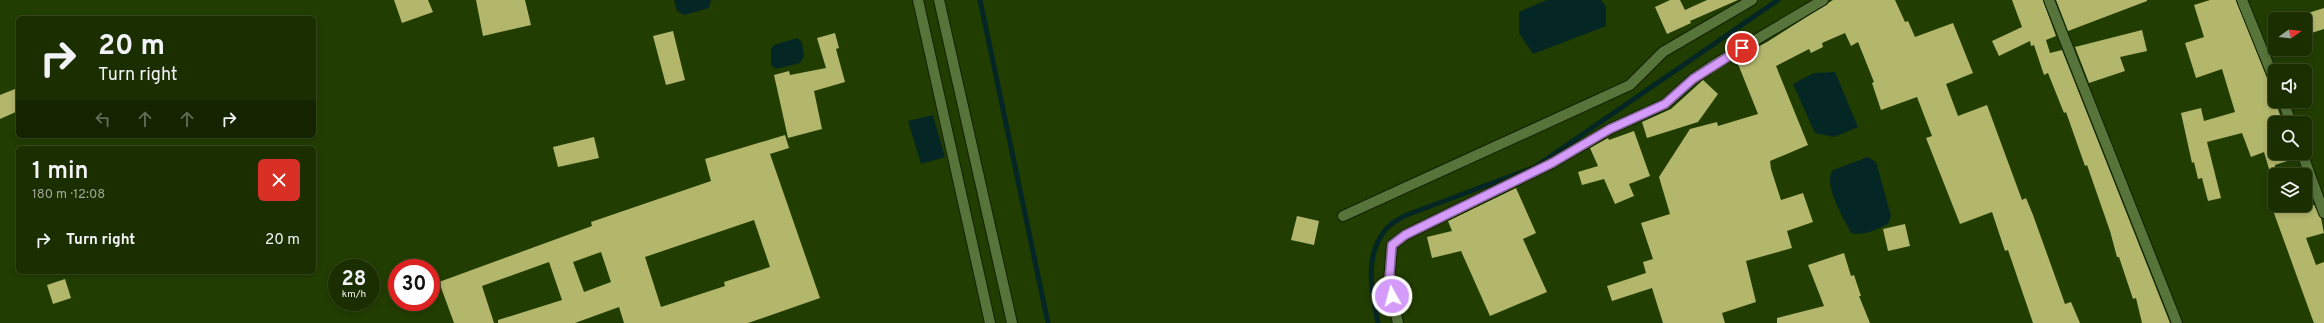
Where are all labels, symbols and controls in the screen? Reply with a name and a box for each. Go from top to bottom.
north arrow [2268,12,2312,56]
map controls [2268,12,2312,212]
text: 20 m [98,29,165,65]
pin [1725,31,1759,65]
icon: right [32,32,84,84]
icon: arrive [1731,37,1753,59]
text: Turn right [98,64,178,87]
button: sound [2268,64,2312,108]
icon: left [92,108,114,130]
icon: ahead [134,108,156,130]
icon: ahead [176,108,198,130]
icon: right [218,108,240,130]
button: search [2268,116,2312,160]
text: 1 min [32,157,89,187]
button: close [258,159,300,201]
button: layers [2268,168,2312,212]
text: 180 m · 12:08 [32,187,105,203]
icon: right [32,229,54,251]
text: Turn right [66,231,135,250]
text: 20 m [265,231,300,250]
speed limit sign: 30 [388,259,440,311]
text: 28 [342,267,366,293]
position arrow [1371,275,1413,317]
text: km/h [342,288,366,301]

